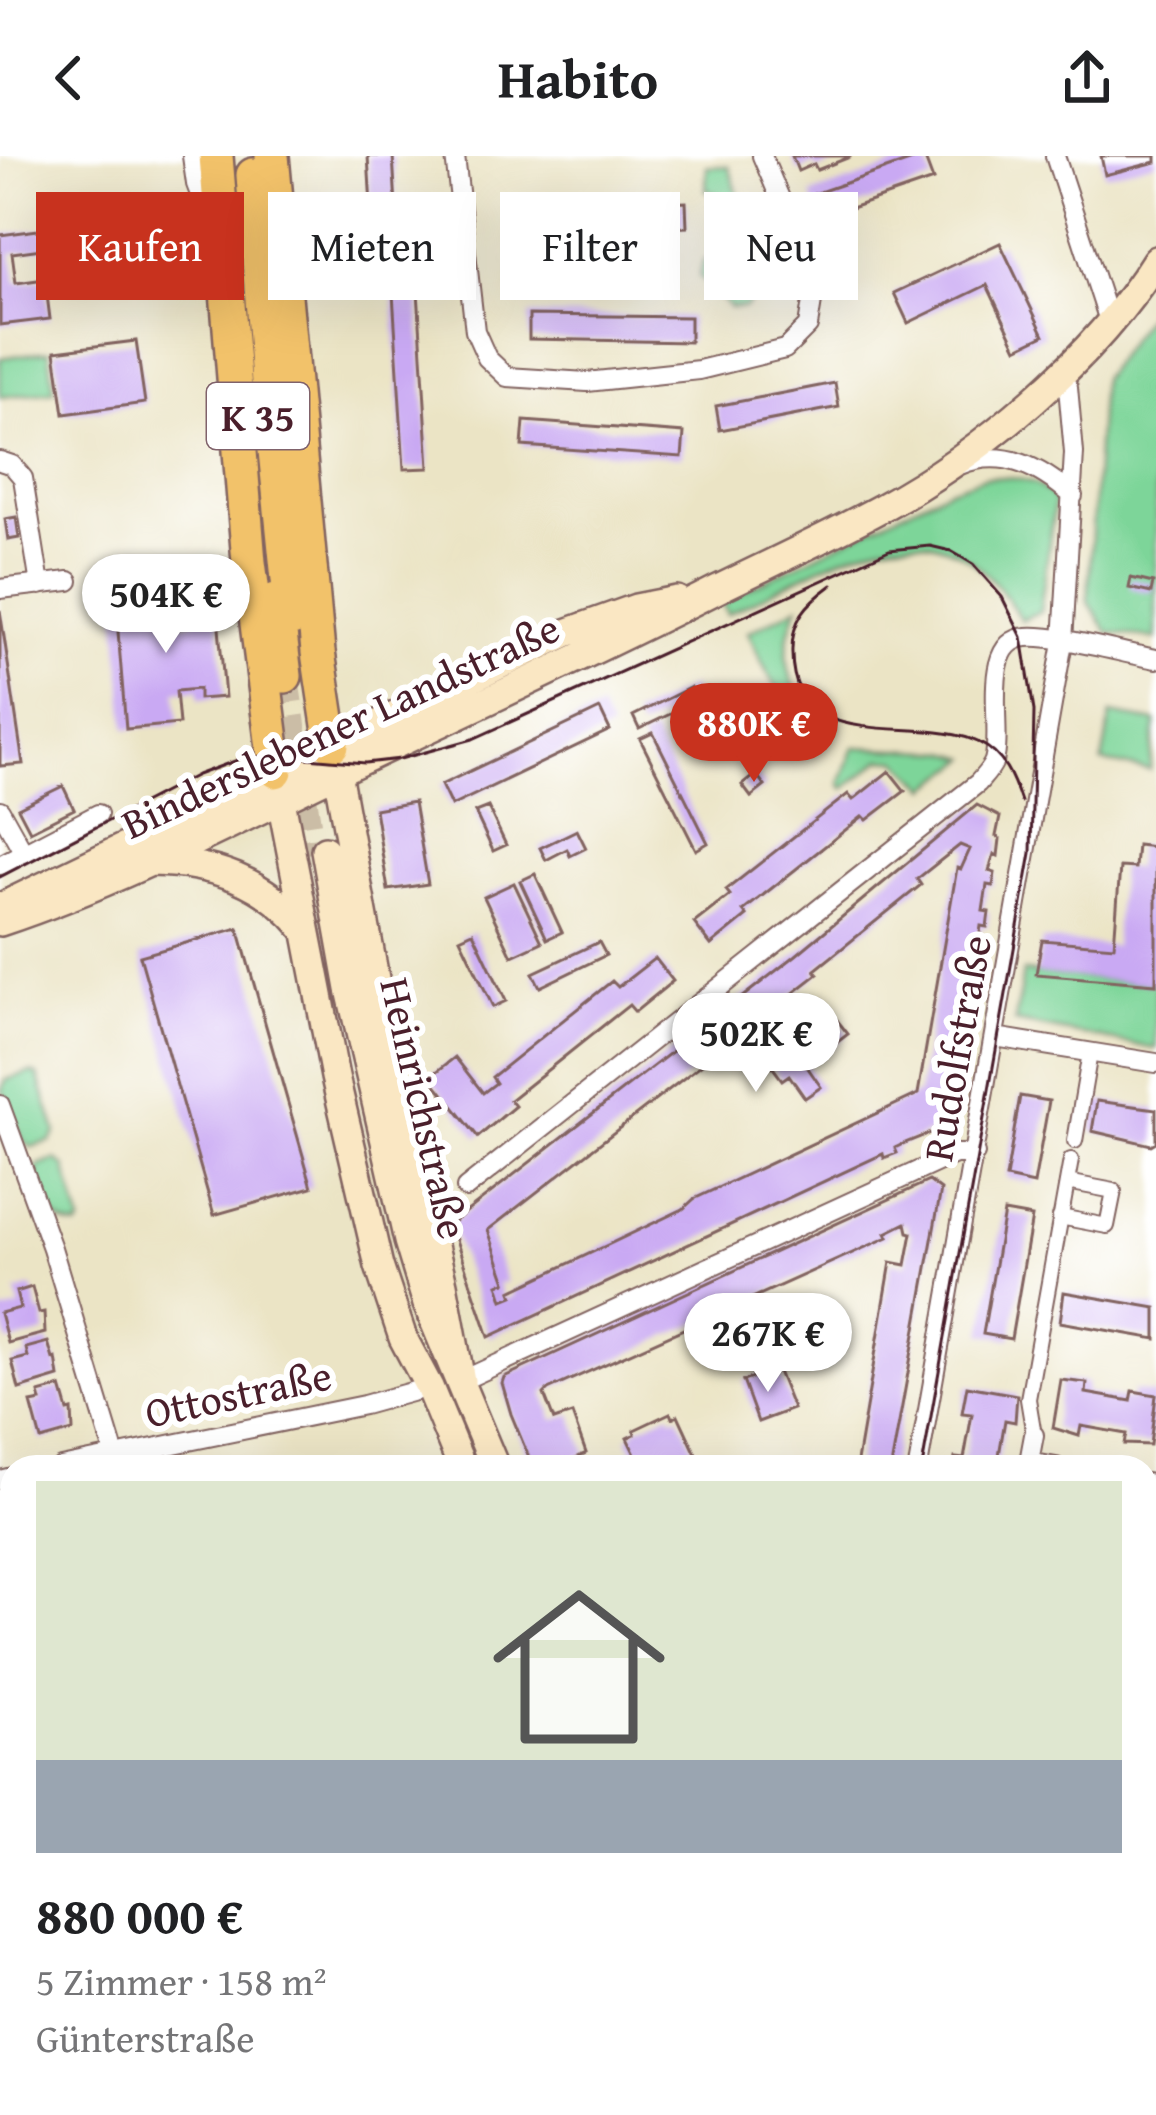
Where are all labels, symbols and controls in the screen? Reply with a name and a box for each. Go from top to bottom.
text: Habito [498,39,658,118]
icon: back [36,45,102,111]
icon: share [1054,45,1120,111]
chip: Kaufen [36,192,244,300]
chip: Mieten [268,192,476,300]
chip: Filter [500,192,680,300]
chip: Neu [704,192,858,300]
road number: K 35 [207,383,309,449]
pin: 504K € [68,554,264,656]
text: 504K € [109,564,223,621]
street label: Binderslebener Landstraße [111,597,569,853]
pin: 880K € [656,683,852,785]
text: 880K € [697,693,811,750]
street label: Rudolfstraße [906,930,1006,1166]
street label: Heinrichstraße [365,971,485,1245]
pin: 502K € [658,993,854,1095]
text: 502K € [699,1003,813,1060]
pin: 267K € [670,1293,866,1395]
text: 267K € [711,1303,825,1360]
street label: Ottostraße [139,1343,337,1443]
icon: home [471,1559,687,1775]
text: 880 000 € [36,1877,243,1952]
text: 5 Zimmer · 158 m² [36,1952,327,2009]
text: Günterstraße [36,2009,255,2066]

